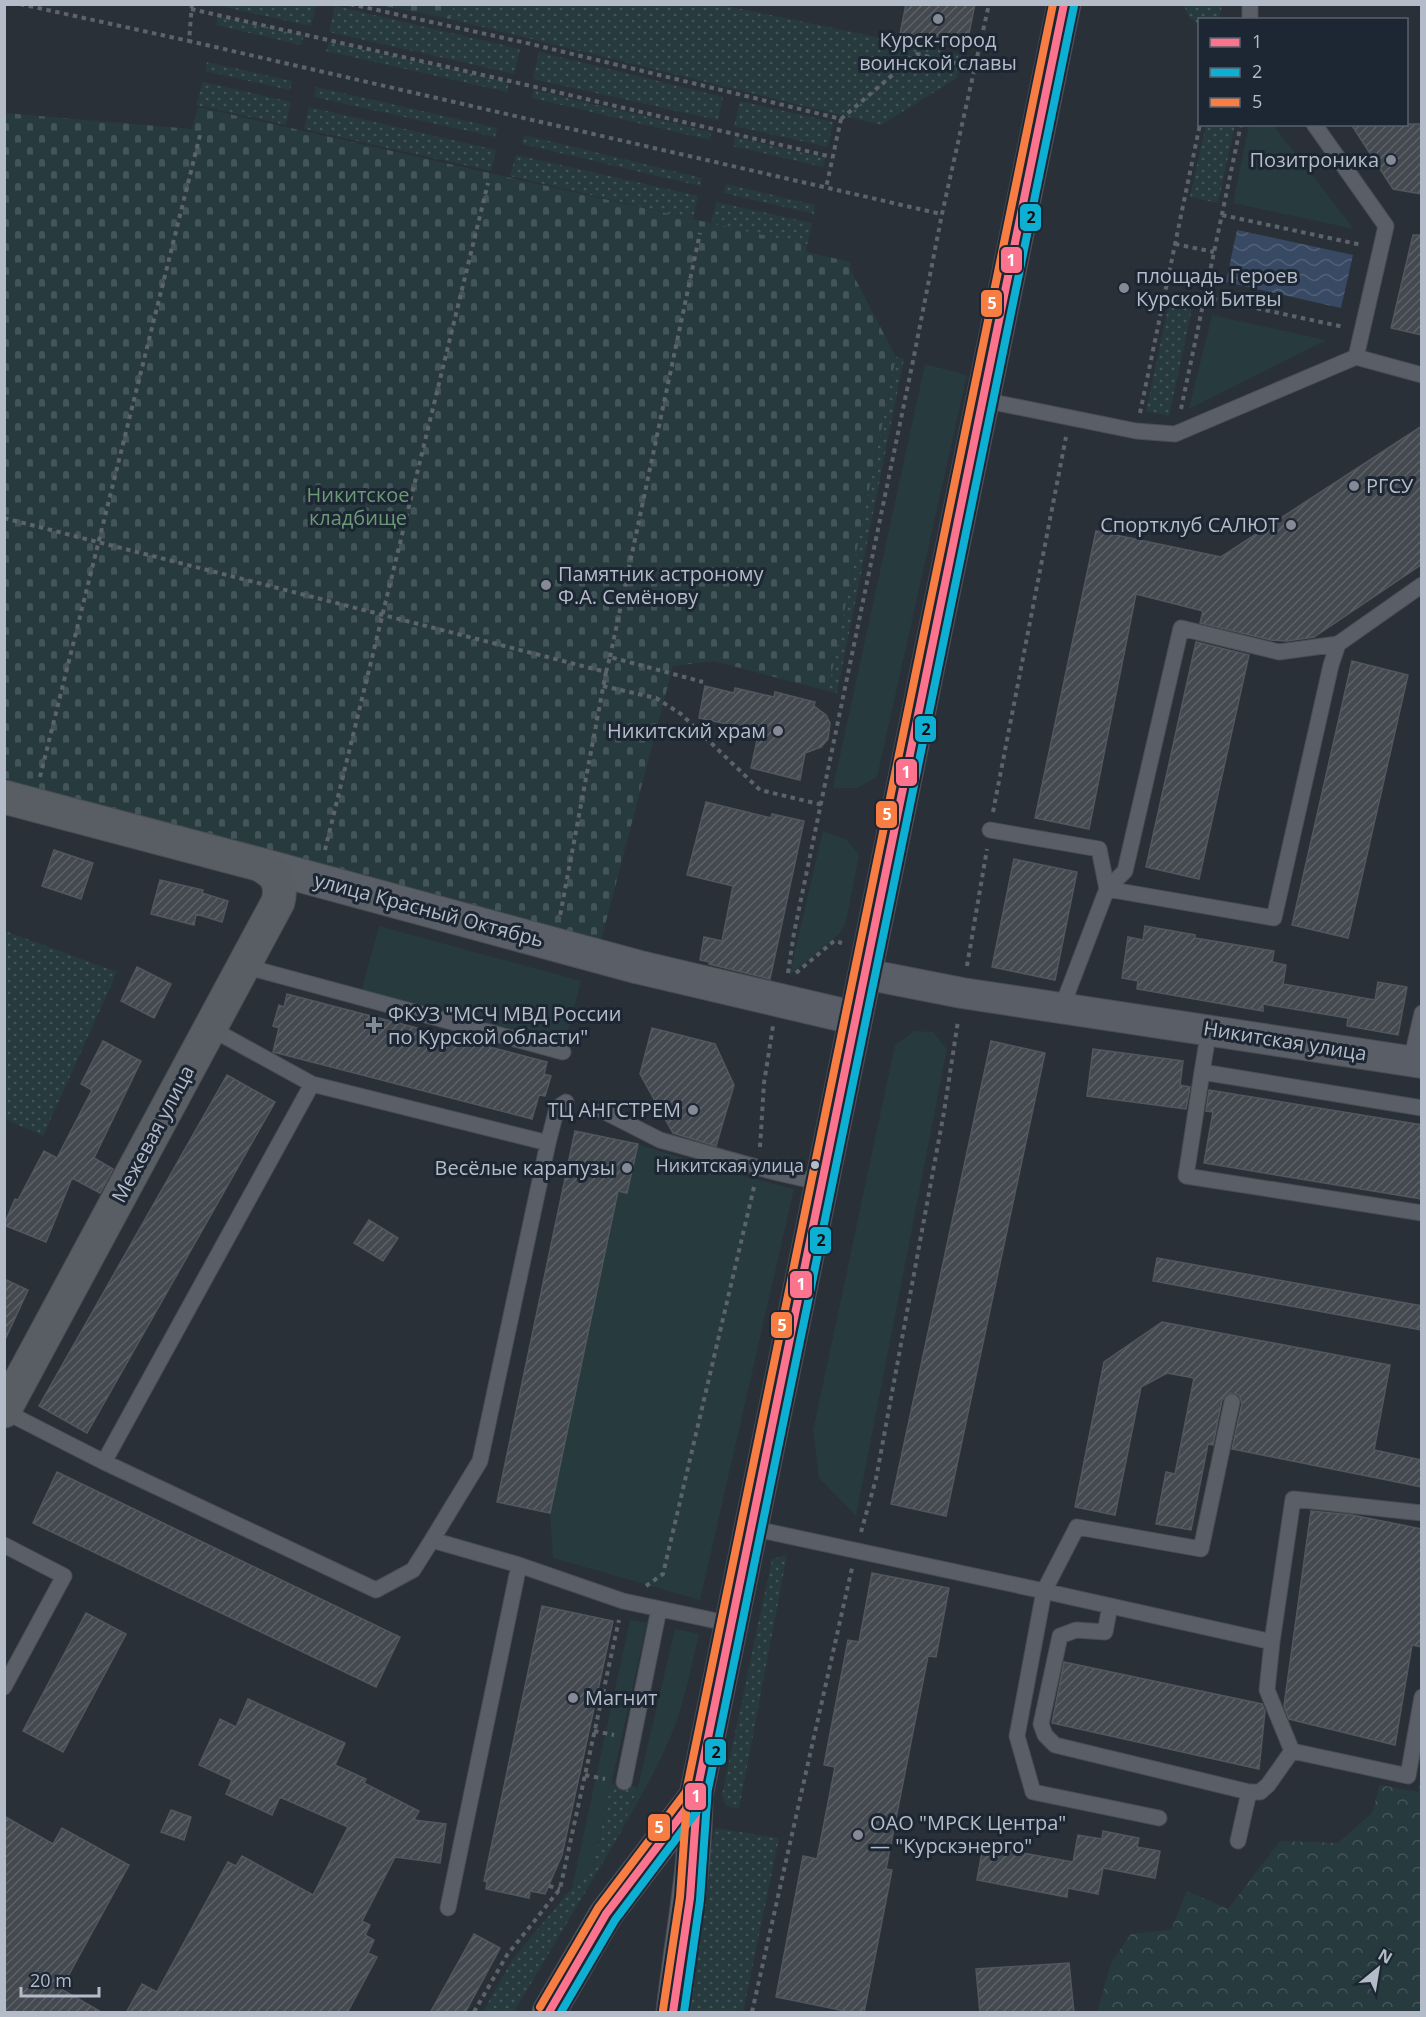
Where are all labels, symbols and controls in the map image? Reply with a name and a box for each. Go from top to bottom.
marker: Курск-город воинской славы [931,12,945,26]
legend [1198,18,1408,126]
place label: Курск-город воинской славы [859,26,1017,76]
text: 1 [1252,29,1262,53]
text: 2 [1252,59,1262,83]
text: 5 [1252,89,1262,113]
place label: Позитроника [1250,146,1379,173]
marker: Позитроника [1384,153,1398,167]
line badge: 2 [1019,203,1042,232]
text: 2 [1026,206,1036,228]
line badge: 1 [1000,246,1023,274]
text: 1 [1006,249,1016,271]
place label: площадь Героев Курской Битвы [1136,262,1298,312]
marker: площадь Героев Курской Битвы [1117,281,1131,295]
line badge: 5 [980,289,1003,318]
text: 5 [987,292,997,314]
place label: РГСУ [1366,472,1414,499]
marker: РГСУ [1347,479,1361,493]
park label: Никитское кладбище [306,481,410,531]
place label: Спортклуб САЛЮТ [1100,511,1279,538]
marker: Спортклуб САЛЮТ [1284,518,1298,532]
place label: Памятник астроному Ф.А. Семёнову [558,560,764,610]
marker: Памятник астроному Ф.А. Семёнову [539,578,553,592]
line badge: 2 [914,715,937,743]
place label: Никитский храм [607,717,766,744]
text: 2 [921,718,931,740]
marker: Никитский храм [771,724,785,738]
line badge: 1 [895,758,918,787]
text: 1 [901,761,911,783]
line badge: 5 [875,800,898,829]
text: 5 [882,803,892,825]
street label: улица Красный Октябрь [311,866,547,953]
place label: ФКУЗ "МСЧ МВД России по Курской области" [388,1000,621,1050]
street label: Никитская улица [1201,1014,1369,1067]
marker: ФКУЗ "МСЧ МВД России по Курской области" [365,1016,383,1034]
street label: Межевая улица [105,1060,200,1207]
place label: ТЦ АНГСТРЕМ [548,1096,681,1123]
marker: ТЦ АНГСТРЕМ [686,1103,700,1117]
place label: Никитская улица [655,1153,804,1177]
place label: Весёлые карапузы [435,1154,615,1181]
marker: Никитская улица [809,1159,821,1171]
marker: Весёлые карапузы [620,1161,634,1175]
line badge: 2 [809,1226,832,1255]
text: 2 [816,1229,826,1251]
line badge: 1 [789,1270,813,1299]
text: 1 [796,1273,806,1295]
line badge: 5 [770,1311,793,1339]
text: 5 [777,1314,787,1336]
place label: Магнит [585,1684,658,1711]
marker: Магнит [566,1691,580,1705]
line badge: 2 [704,1738,727,1766]
text: 2 [711,1741,721,1763]
line badge: 1 [684,1782,707,1811]
text: 1 [691,1785,701,1807]
place label: ОАО "МРСК Центра" — "Курскэнерго" [870,1809,1066,1859]
line badge: 5 [647,1813,671,1842]
text: 5 [654,1816,664,1838]
marker: ОАО "МРСК Центра" — "Курскэнерго" [851,1828,865,1842]
north arrow [1348,1939,1408,1999]
text: N [1374,1943,1397,1969]
scale bar [21,1960,99,1998]
text: 20 m [30,1968,72,1992]

